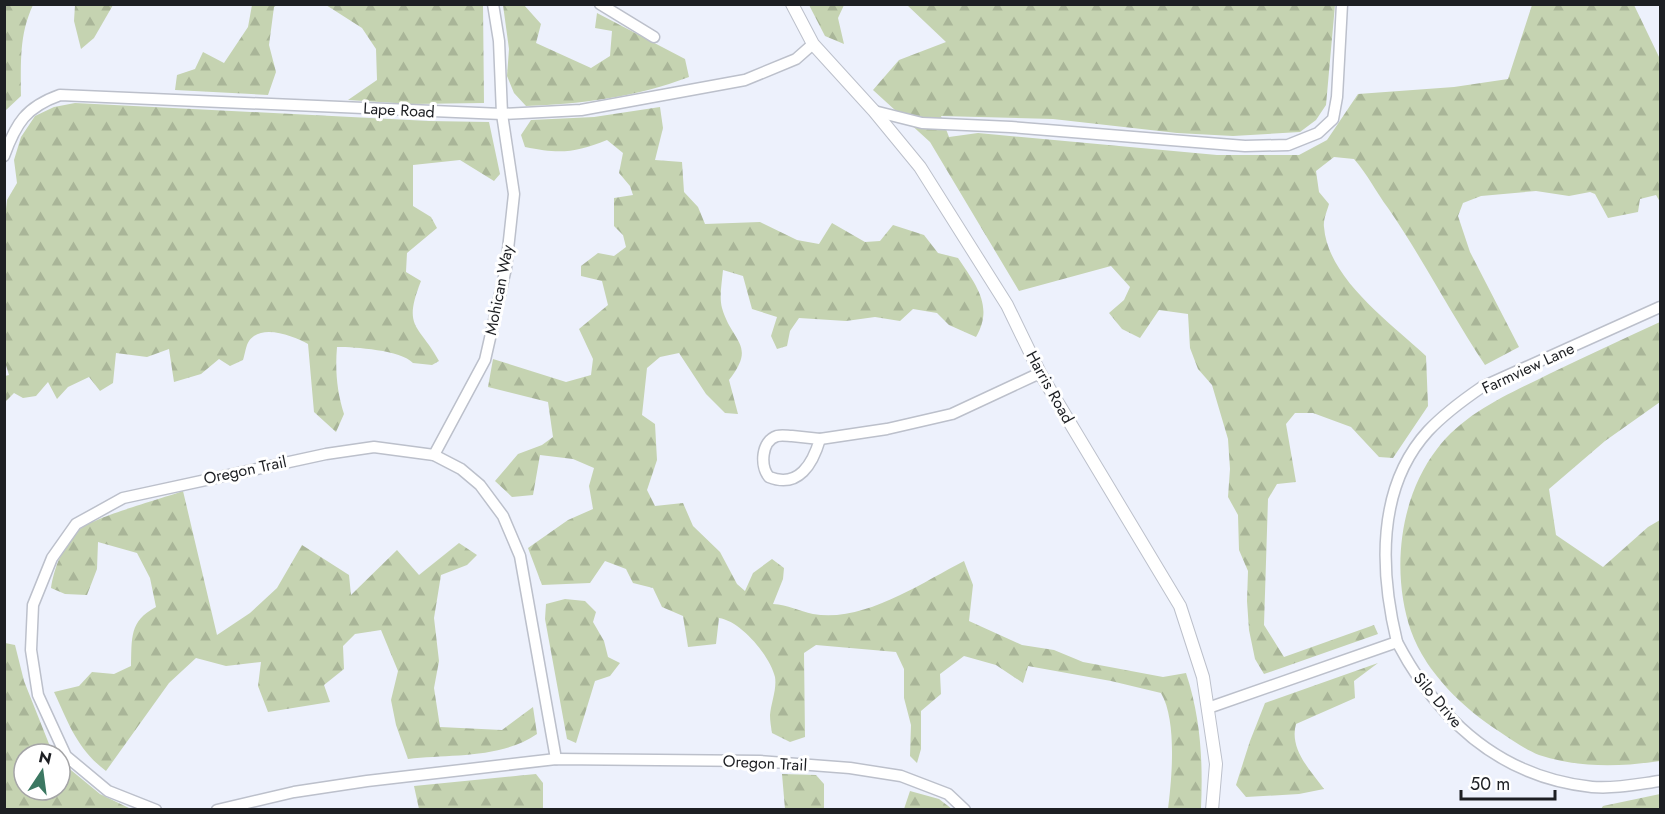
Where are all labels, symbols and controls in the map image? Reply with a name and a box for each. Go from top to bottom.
street label: Lape Road [363,97,435,123]
street label: Mohican Way [479,242,519,337]
street label: Farmview Lane [1478,337,1578,399]
street label: Harris Road [1021,346,1079,428]
street label: Oregon Trail [201,450,289,490]
street label: Silo Drive [1408,667,1468,733]
north arrow [12,742,72,802]
text: N [36,745,54,771]
street label: Oregon Trail [722,749,808,777]
scale bar [1461,763,1556,801]
text: 50 m [1470,771,1510,797]

